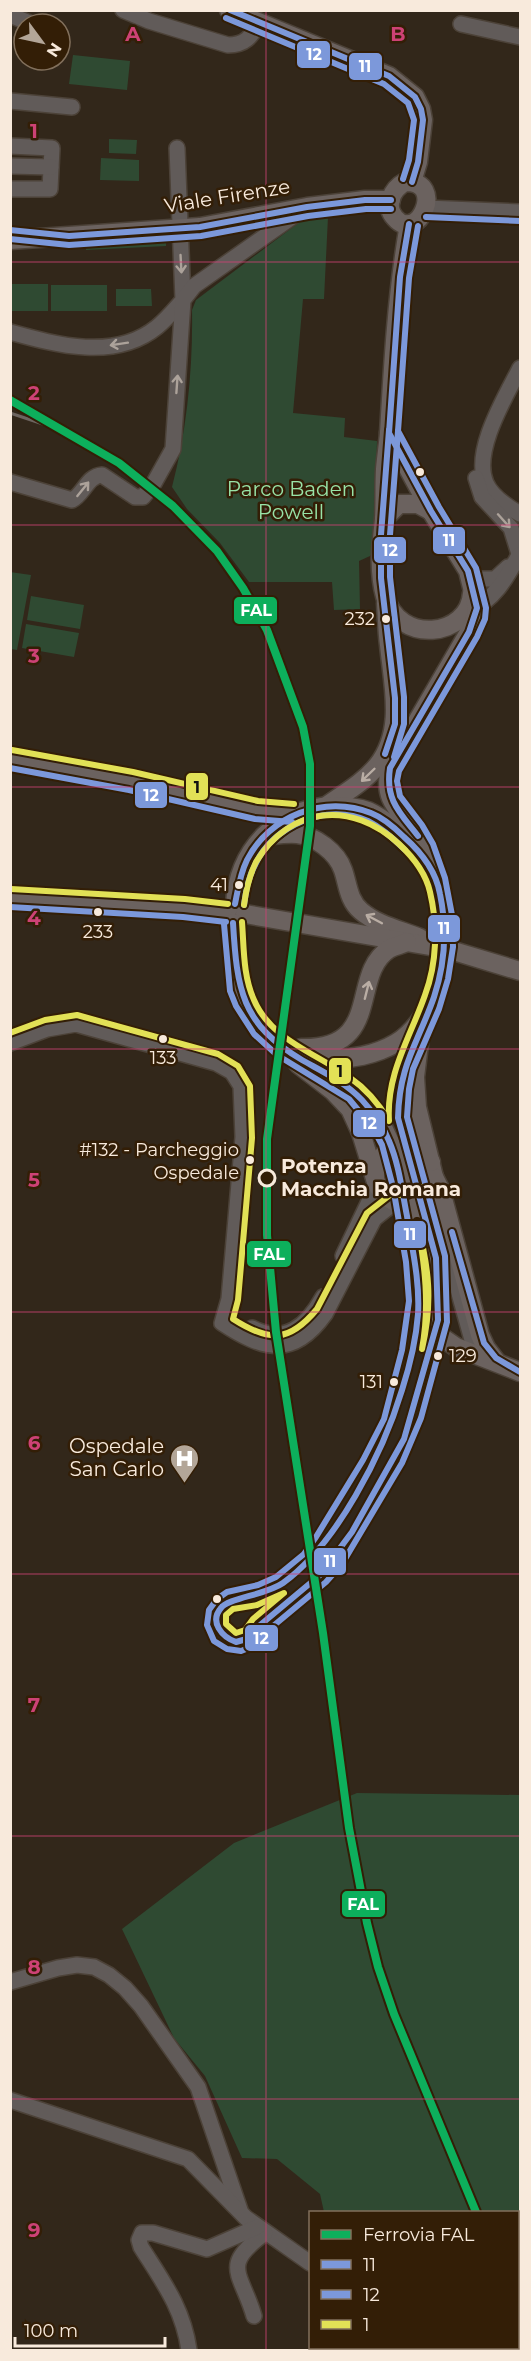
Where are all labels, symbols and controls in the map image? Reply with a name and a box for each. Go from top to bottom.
north arrow [12,12,72,72]
text: A [124,22,141,46]
text: B [390,22,406,46]
text: N [43,39,66,60]
line badge: 12 [296,40,331,69]
text: 12 [306,45,322,64]
line badge: 11 [348,52,383,81]
text: 11 [359,57,371,76]
text: 1 [30,119,38,143]
street label: Viale Firenze [162,174,292,218]
one-way arrow [176,254,187,274]
one-way arrow [110,339,130,350]
one-way arrow [172,375,183,395]
text: 2 [28,381,40,405]
unlabelled marker [414,466,426,478]
park label: Parco Baden Powell [227,477,355,524]
one-way arrow [76,482,89,498]
one-way arrow [497,513,511,528]
line badge: 11 [432,526,466,555]
text: 11 [443,531,455,550]
line badge: 12 [373,536,407,564]
text: 12 [382,541,398,560]
line badge: FAL [233,596,278,625]
text: FAL [240,601,272,620]
place label: 232 [344,608,375,630]
marker: 232 [380,613,392,625]
text: 3 [27,644,40,668]
one-way arrow [361,767,376,782]
line badge: 1 [185,772,209,801]
text: 1 [194,778,200,797]
line badge: 12 [134,781,168,809]
text: 12 [143,786,159,805]
place label: 41 [210,874,228,896]
marker: 41 [233,879,245,891]
text: 4 [27,906,41,930]
marker: 233 [92,906,104,918]
one-way arrow [365,913,383,924]
line badge: 11 [427,914,461,943]
text: 11 [438,919,450,938]
place label: 233 [83,921,113,943]
one-way arrow [362,981,374,1000]
marker: 133 [157,1033,169,1045]
place label: 133 [150,1047,176,1069]
line badge: 1 [328,1057,352,1085]
text: 1 [337,1062,343,1081]
line badge: 12 [352,1109,386,1138]
text: 12 [361,1114,377,1133]
place label: #132 - Parcheggio Ospedale [79,1139,239,1184]
marker: #132 - Parcheggio Ospedale [244,1154,256,1166]
place label: Potenza Macchia Romana [281,1154,461,1201]
text: 5 [28,1168,40,1192]
marker: Potenza Macchia Romana [258,1169,276,1187]
line badge: 11 [393,1220,427,1249]
text: 11 [404,1225,416,1244]
line badge: FAL [246,1240,292,1268]
text: FAL [253,1245,285,1264]
place label: 129 [449,1345,477,1367]
marker: 129 [432,1350,444,1362]
place label: 131 [360,1371,383,1393]
marker: 131 [388,1376,400,1388]
text: 6 [28,1431,41,1455]
place label: Ospedale San Carlo [69,1434,164,1481]
hospital icon: Ospedale San Carlo [169,1442,201,1484]
line badge: 11 [313,1547,347,1576]
text: 11 [324,1552,336,1571]
unlabelled marker [211,1593,223,1605]
line badge: 12 [244,1624,279,1652]
text: 12 [253,1629,269,1648]
text: 7 [28,1693,40,1717]
line badge: FAL [341,1890,386,1918]
text: FAL [347,1895,379,1914]
text: 8 [27,1955,41,1979]
legend [309,2211,519,2349]
text: 9 [28,2218,40,2242]
text: Ferrovia FAL [363,2224,475,2246]
text: 11 [363,2254,376,2276]
text: 12 [363,2284,380,2306]
scale bar [15,2310,165,2348]
text: 1 [363,2314,370,2336]
text: 100 m [24,2320,78,2342]

